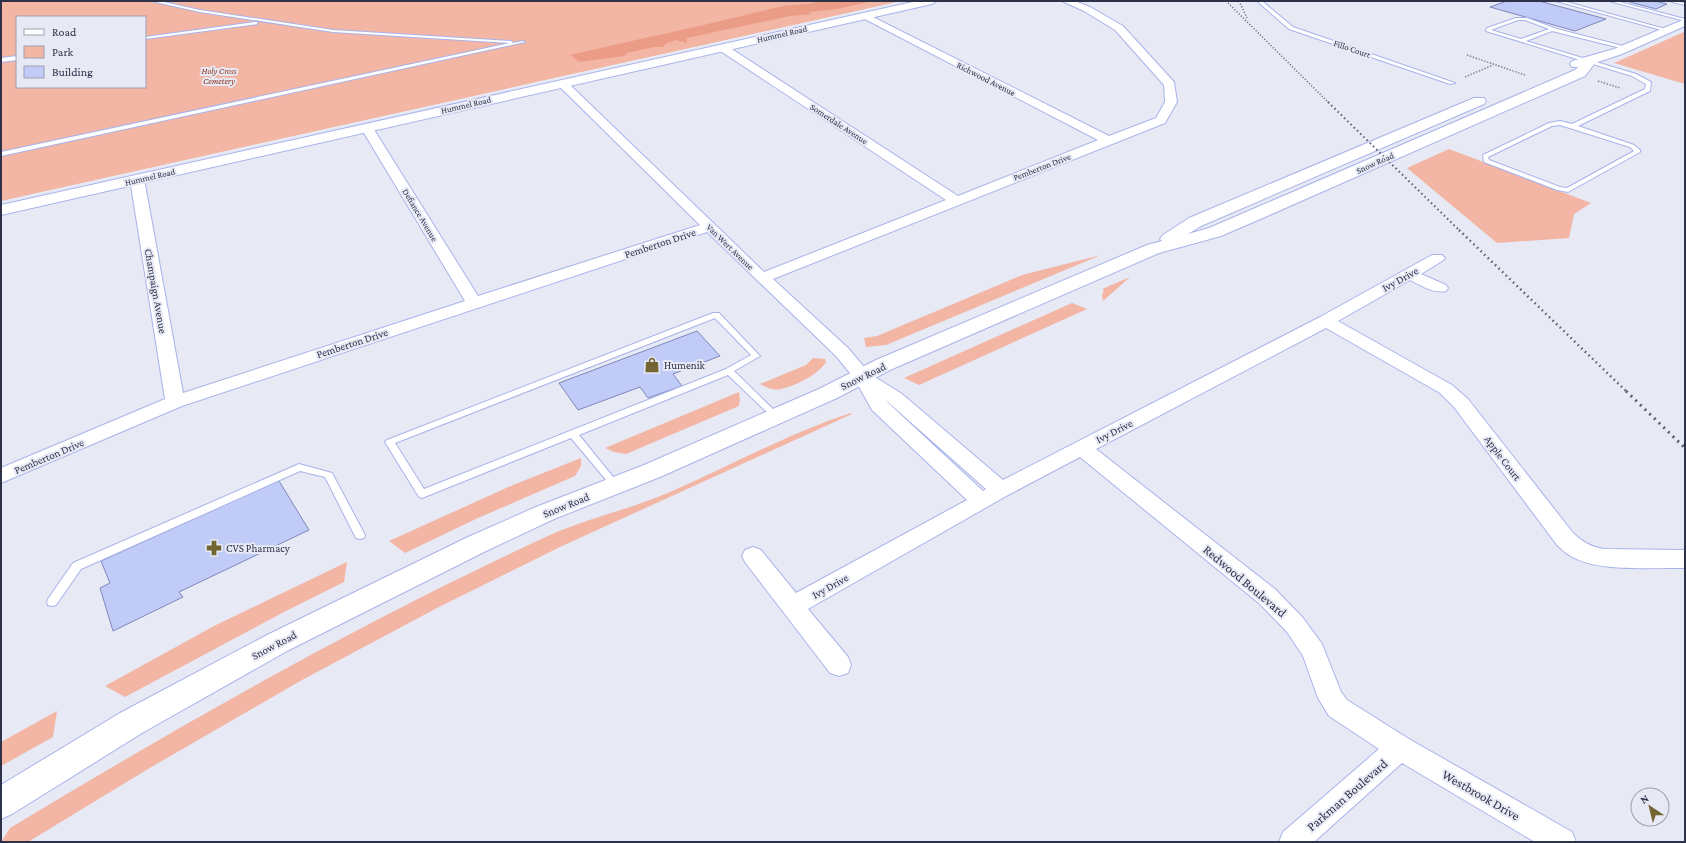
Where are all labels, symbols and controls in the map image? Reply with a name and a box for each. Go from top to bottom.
legend [16,16,146,88]
street label: Hummel Road [756,23,808,45]
text: Road [52,25,77,39]
street label: Fillo Court [1332,38,1373,60]
text: Park [52,45,74,59]
street label: Richwood Avenue [955,60,1017,98]
text: Building [52,65,93,79]
park label: Holy Cross Cemetery [201,66,237,86]
street label: Hummel Road [440,94,492,116]
street label: Somerdale Avenue [808,102,870,146]
street label: Snow Road [1355,150,1396,176]
street label: Pemberton Drive [1012,151,1072,183]
street label: Hummel Road [124,166,176,188]
street label: Defiance Avenue [400,187,440,243]
street label: Van Wert Avenue [704,222,756,272]
street label: Pemberton Drive [623,226,697,260]
street label: Champaign Avenue [142,248,169,335]
street label: Ivy Drive [1380,264,1421,295]
street label: Pemberton Drive [315,326,389,360]
shop icon: Humenik [643,356,661,374]
place label: Humenik [664,359,706,371]
street label: Snow Road [838,360,888,392]
street label: Ivy Drive [1094,417,1135,446]
street label: Apple Court [1482,433,1524,484]
street label: Pemberton Drive [12,436,86,476]
street label: Snow Road [541,490,591,520]
pharmacy icon: CVS Pharmacy [205,539,223,557]
place label: CVS Pharmacy [226,542,291,555]
street label: Redwood Boulevard [1200,542,1290,620]
street label: Ivy Drive [810,571,851,602]
street label: Snow Road [250,628,299,662]
street label: Parkman Boulevard [1304,756,1390,834]
street label: Westbrook Drive [1439,767,1523,823]
north arrow [1630,787,1670,827]
text: N [1638,791,1651,806]

